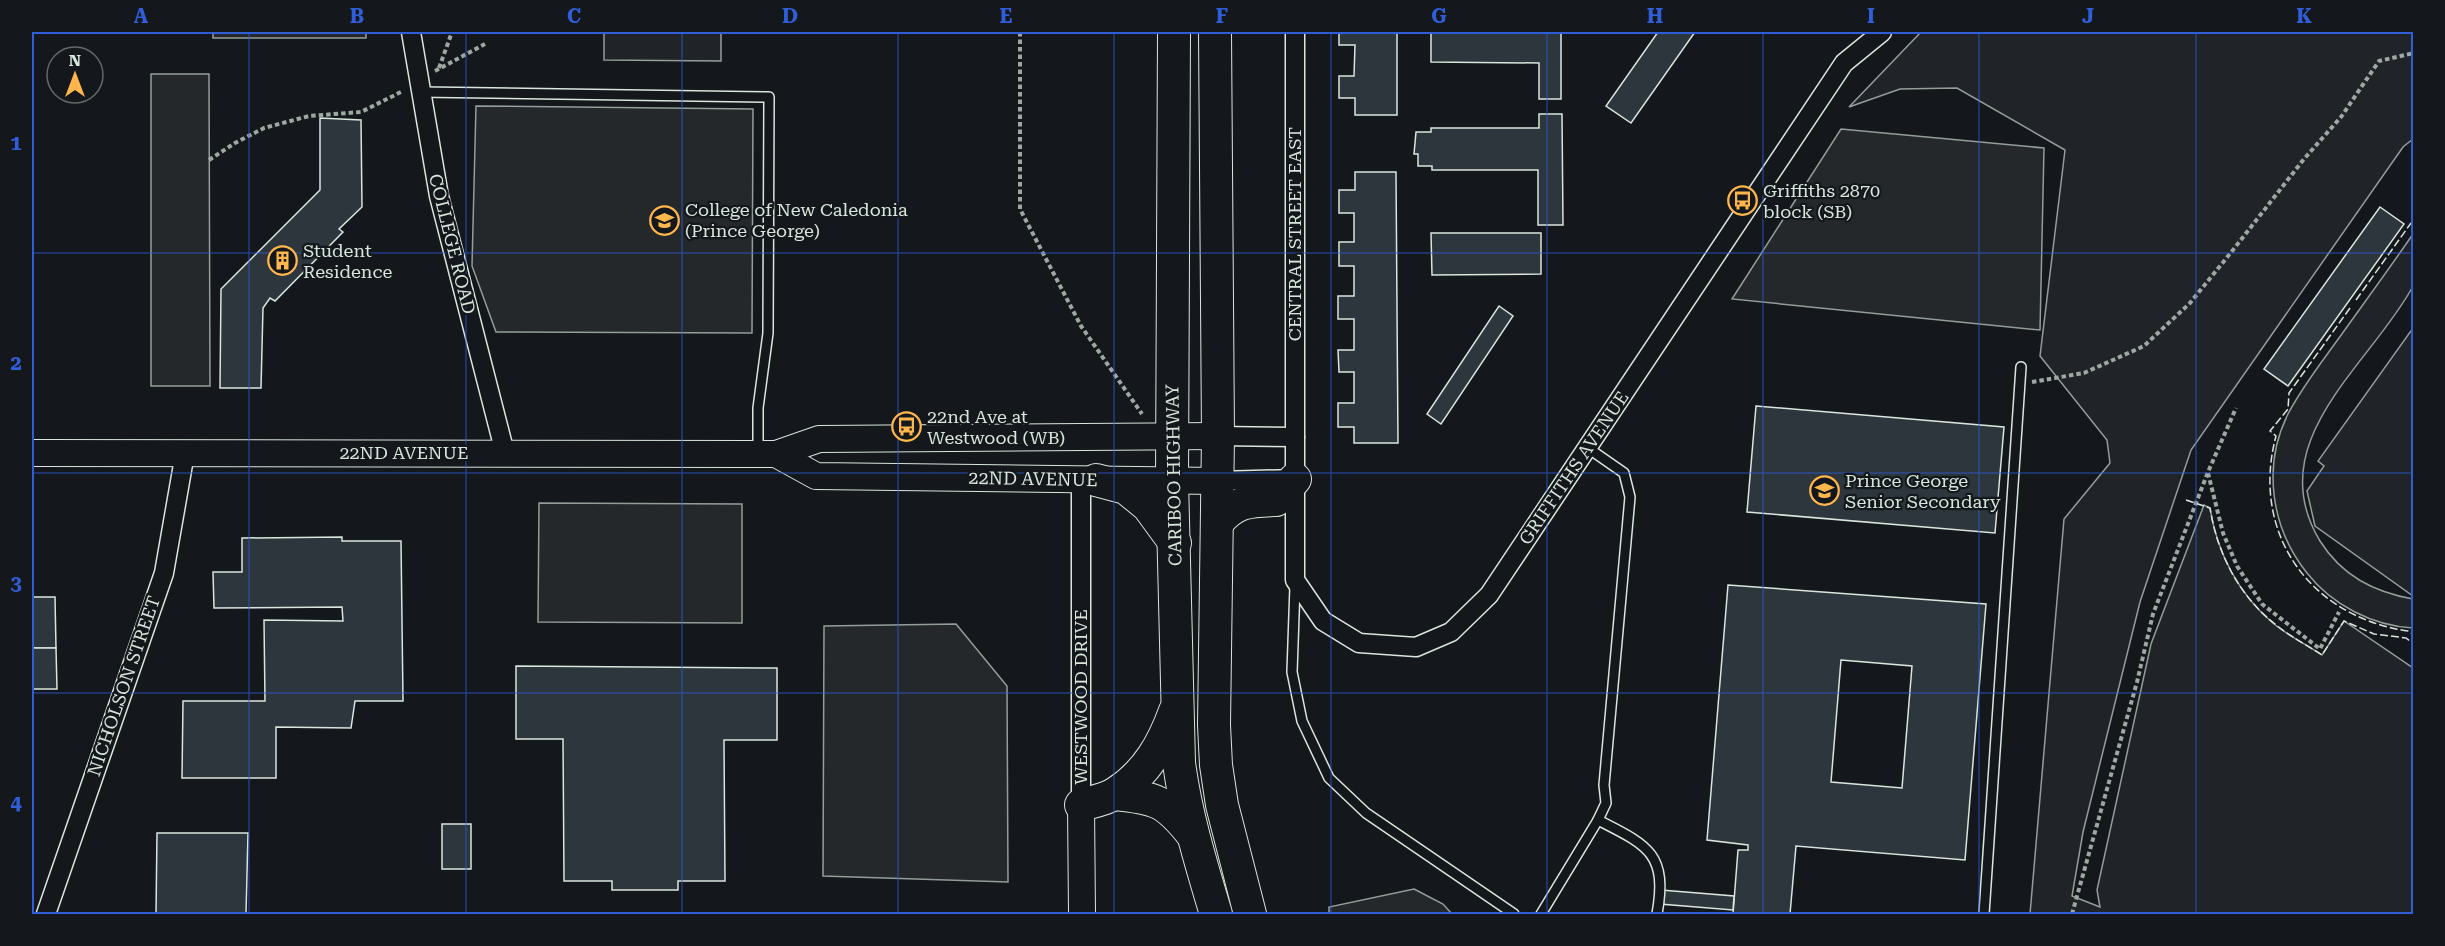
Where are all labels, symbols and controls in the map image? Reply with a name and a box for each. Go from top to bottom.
text: A [134,4,149,28]
text: B [350,4,364,28]
text: C [567,4,581,28]
text: D [782,4,798,28]
text: E [1000,4,1013,28]
text: F [1216,4,1228,28]
text: G [1431,4,1447,28]
text: H [1647,4,1663,28]
text: I [1867,4,1875,28]
text: J [2082,4,2094,28]
text: K [2296,4,2312,28]
north arrow [45,45,105,105]
text: N [69,51,81,70]
street label: CENTRAL STREET EAST [1284,127,1305,341]
text: 1 [10,131,22,155]
street label: COLLEGE ROAD [425,172,480,316]
place label: Griffiths 2870 block (SB) [1763,180,1880,222]
bus stop icon: Griffiths 2870 block (SB) [1726,185,1758,217]
place label: College of New Caledonia (Prince George) [685,199,908,241]
school or university icon: College of New Caledonia (Prince George) [648,204,680,236]
place label: Student Residence [303,240,393,282]
building icon: Student Residence [266,245,298,277]
text: 2 [10,351,22,375]
street label: CARIBOO HIGHWAY [1161,383,1186,566]
street label: GRIFFITHS AVENUE [1514,387,1633,548]
place label: 22nd Ave at Westwood (WB) [927,406,1065,448]
bus stop icon: 22nd Ave at Westwood (WB) [890,411,922,443]
street label: 22ND AVENUE [339,442,469,463]
street label: 22ND AVENUE [968,467,1098,490]
place label: Prince George Senior Secondary [1845,470,2001,512]
school or university icon: Prince George Senior Secondary [1808,475,1840,507]
text: 3 [10,571,22,595]
street label: NICHOLSON STREET [83,593,164,779]
street label: WESTWOOD DRIVE [1070,609,1091,785]
text: 4 [10,791,22,815]

